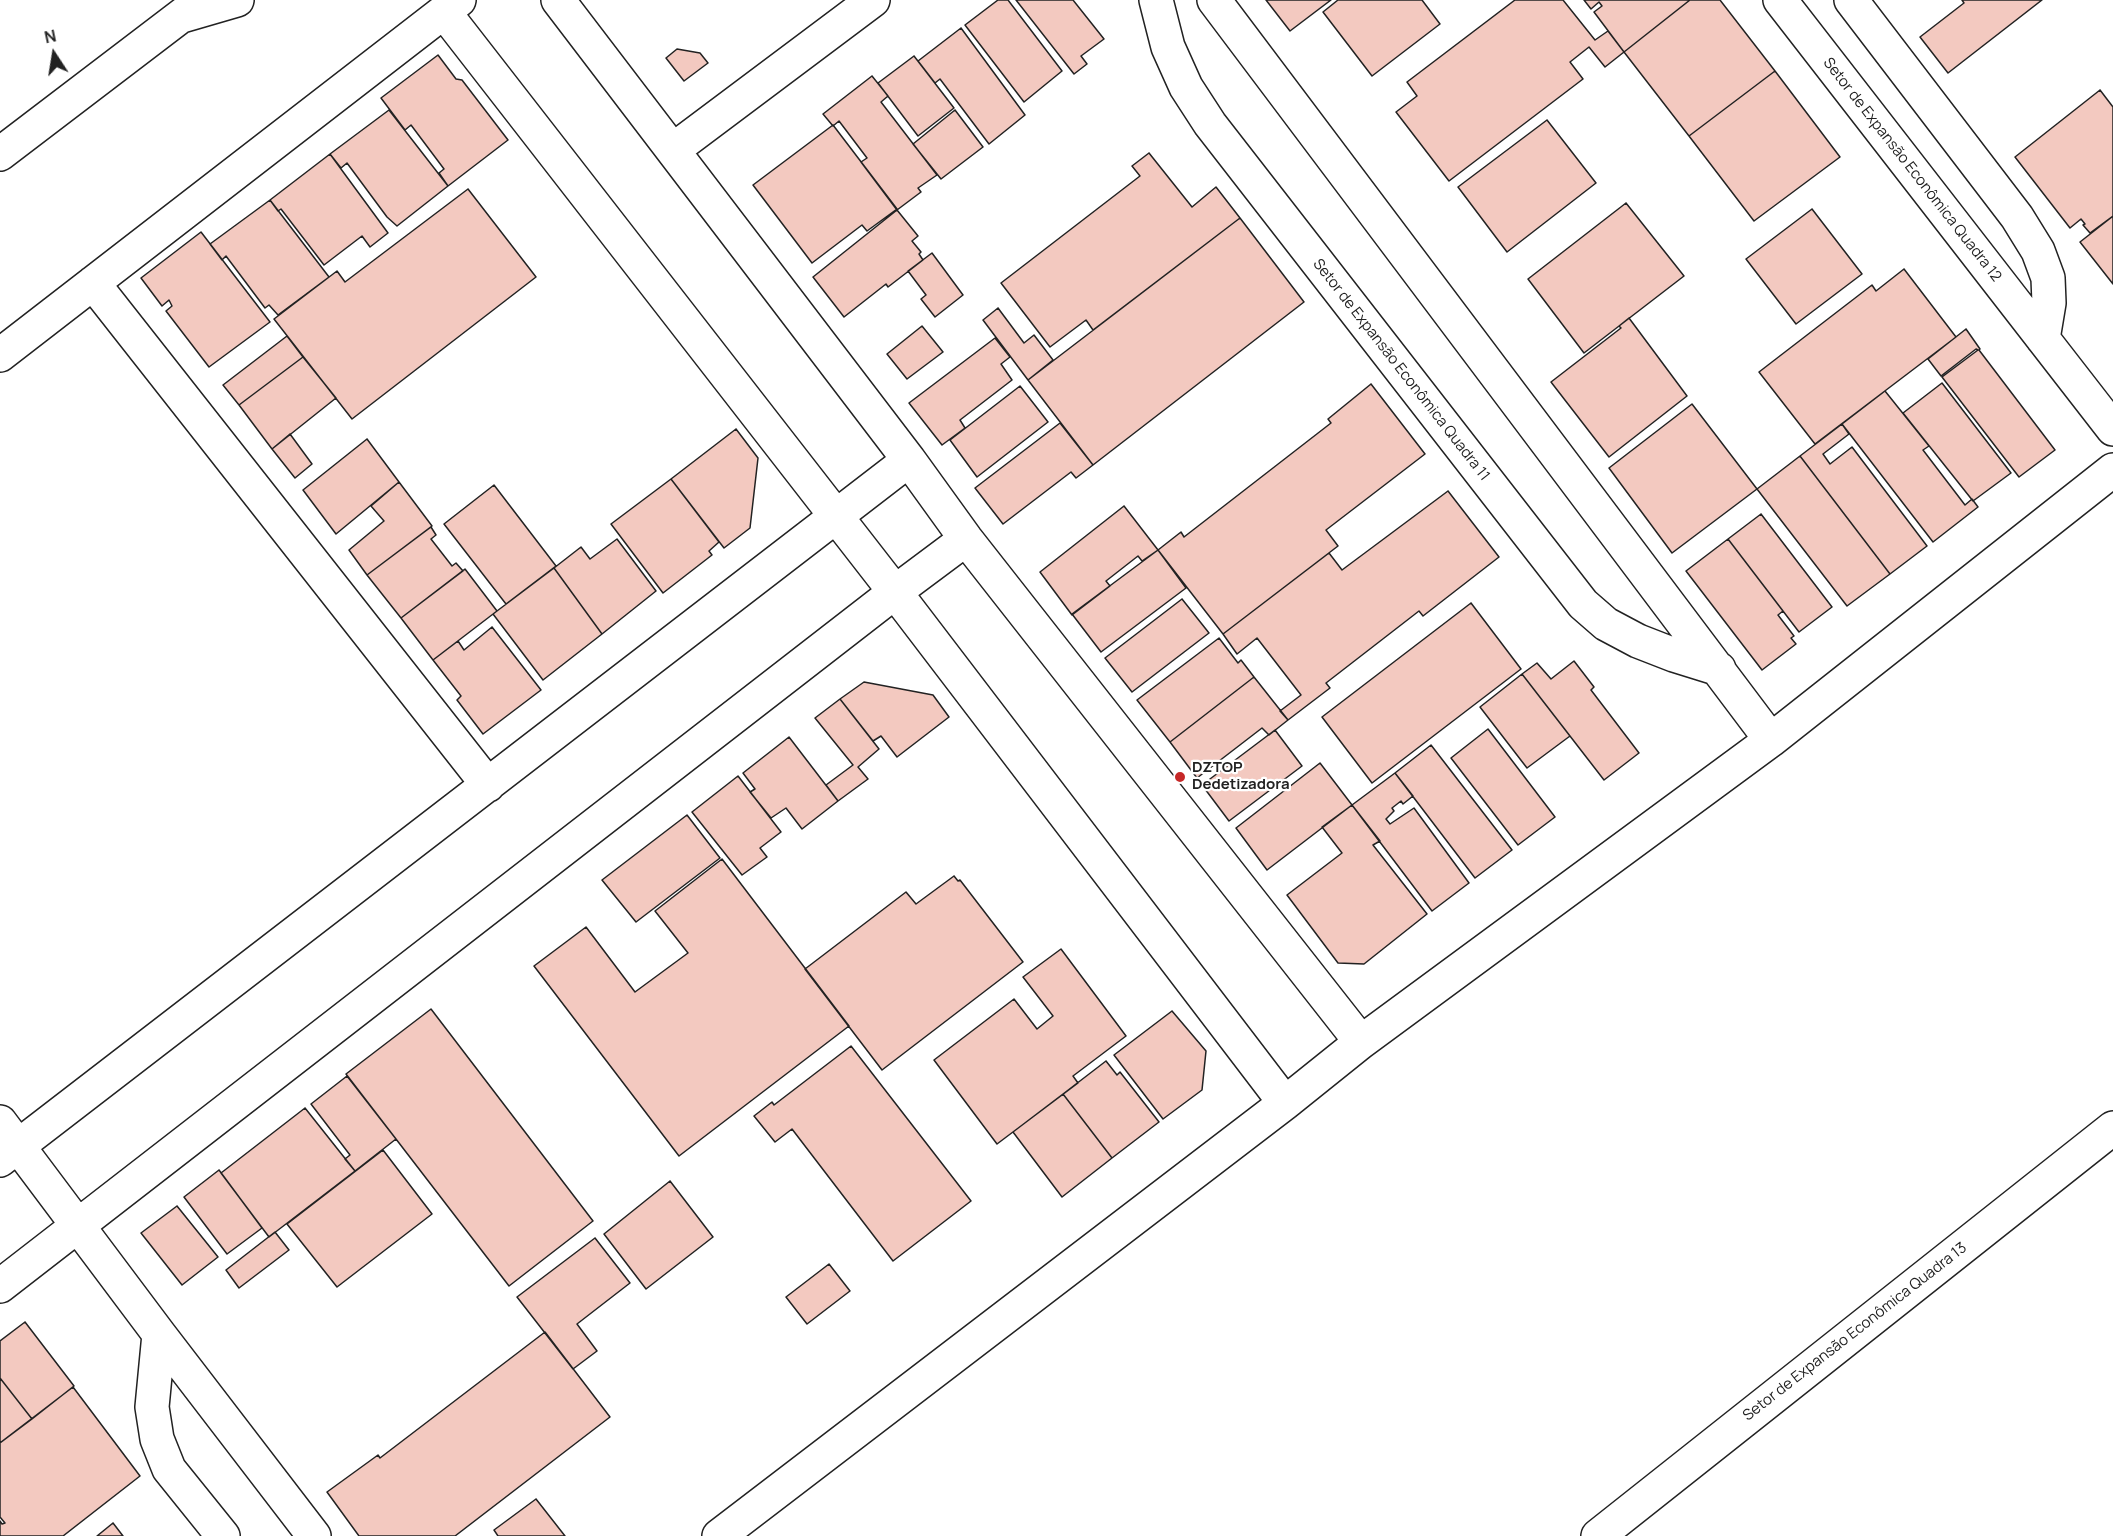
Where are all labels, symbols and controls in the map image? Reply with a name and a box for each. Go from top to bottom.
north arrow [24,24,84,84]
text: N [42,24,58,48]
street label: Setor de Expansão Econômica Quadra 12 [1819,54,2005,286]
street label: Setor de Expansão Econômica Quadra 11 [1309,256,1493,484]
place label: DZTOP Dedetizadora [1192,759,1290,794]
marker: DZTOP Dedetizadora [1173,770,1187,784]
street label: Setor de Expansão Econômica Quadra 13 [1740,1239,1970,1425]

